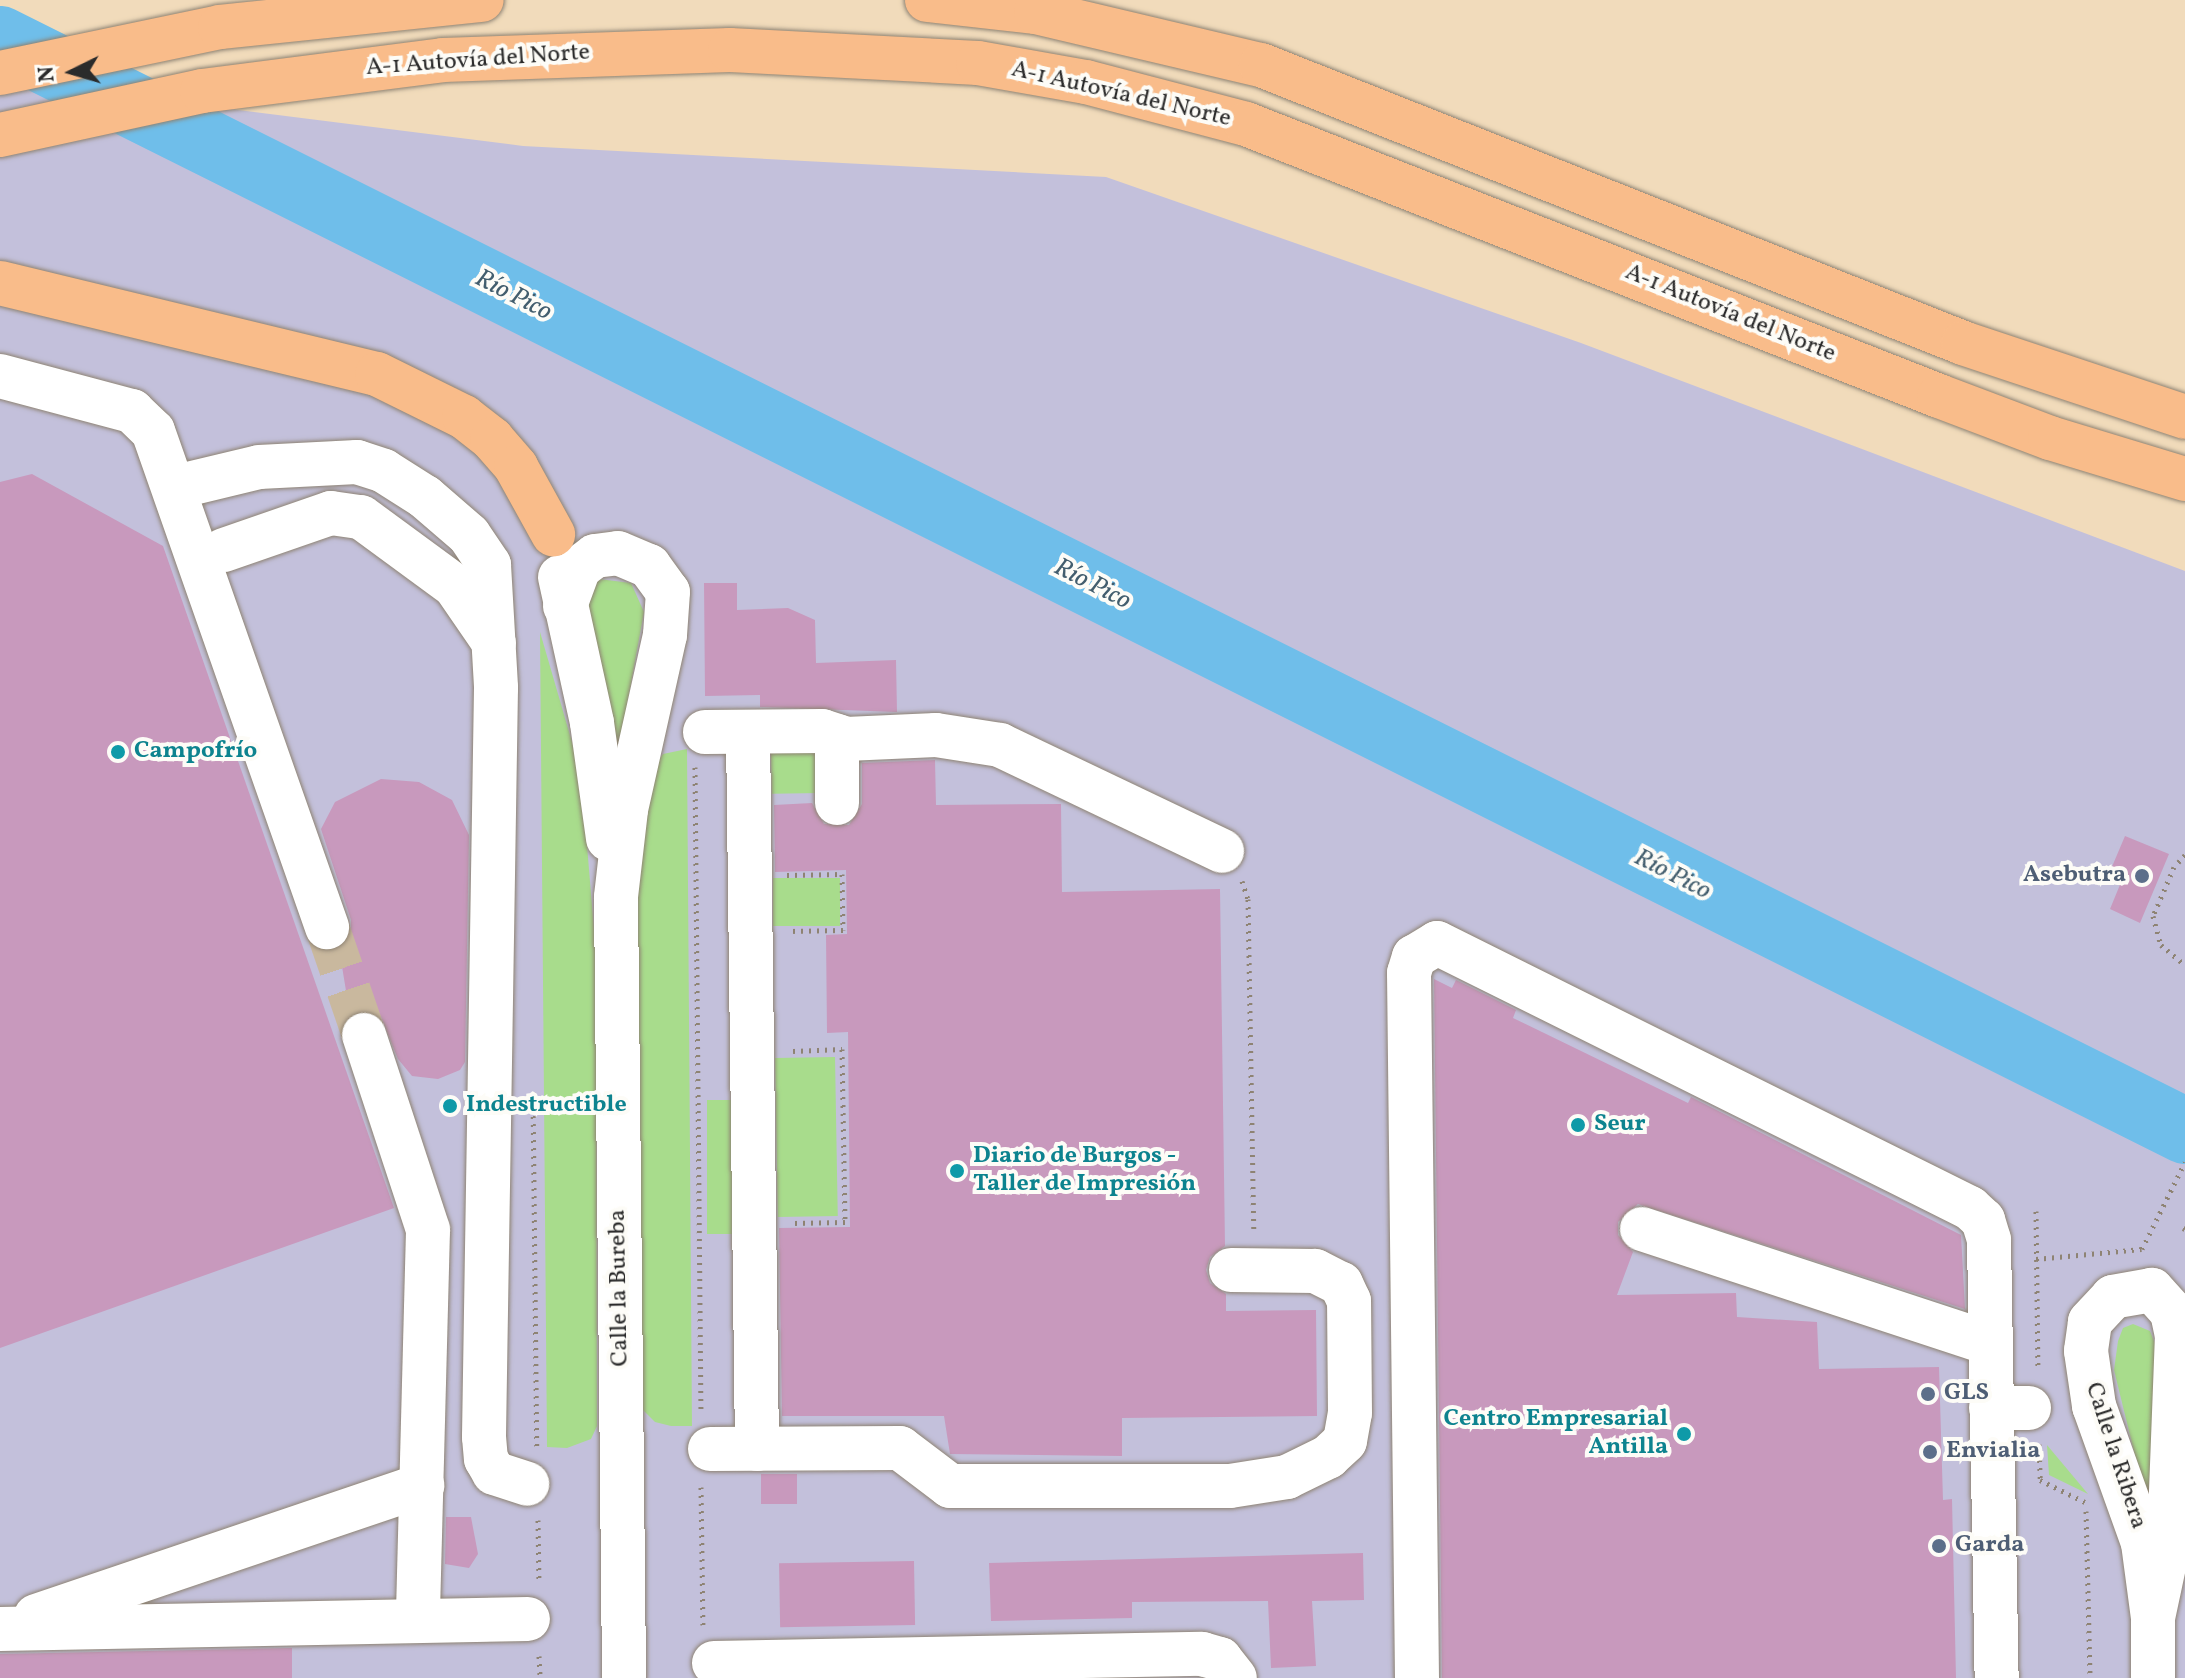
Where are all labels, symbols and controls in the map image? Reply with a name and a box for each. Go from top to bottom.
north arrow [32,32,112,112]
street label: A-1 Autovía del Norte [365,39,591,83]
street label: A-1 Autovía del Norte [1009,56,1233,134]
text: N [31,65,64,83]
street label: A-1 Autovía del Norte [1621,259,1839,369]
water label: Río Pico [470,264,556,328]
water label: Río Pico [1049,553,1135,617]
place label: Campofrío [134,738,257,766]
marker: Campofrío [109,743,127,761]
water label: Río Pico [1629,843,1715,907]
place label: Asebutra [2023,862,2126,890]
marker: Asebutra [2133,867,2151,885]
place label: Indestructible [466,1092,627,1120]
marker: Indestructible [441,1097,459,1115]
place label: Seur [1594,1111,1646,1139]
marker: Seur [1569,1116,1587,1134]
place label: Diario de Burgos - Taller de Impresión [973,1143,1196,1199]
marker: Diario de Burgos - Taller de Impresión [948,1162,966,1180]
street label: Calle la Bureba [604,1209,636,1367]
street label: Calle la Ribera [2078,1379,2152,1533]
place label: GLS [1944,1380,1989,1408]
marker: GLS [1919,1385,1937,1403]
place label: Centro Empresarial Antilla [1444,1406,1668,1462]
marker: Centro Empresarial Antilla [1675,1425,1693,1443]
place label: Envialia [1946,1438,2040,1466]
marker: Envialia [1921,1443,1939,1461]
place label: Garda [1955,1532,2024,1560]
marker: Garda [1930,1537,1948,1555]

